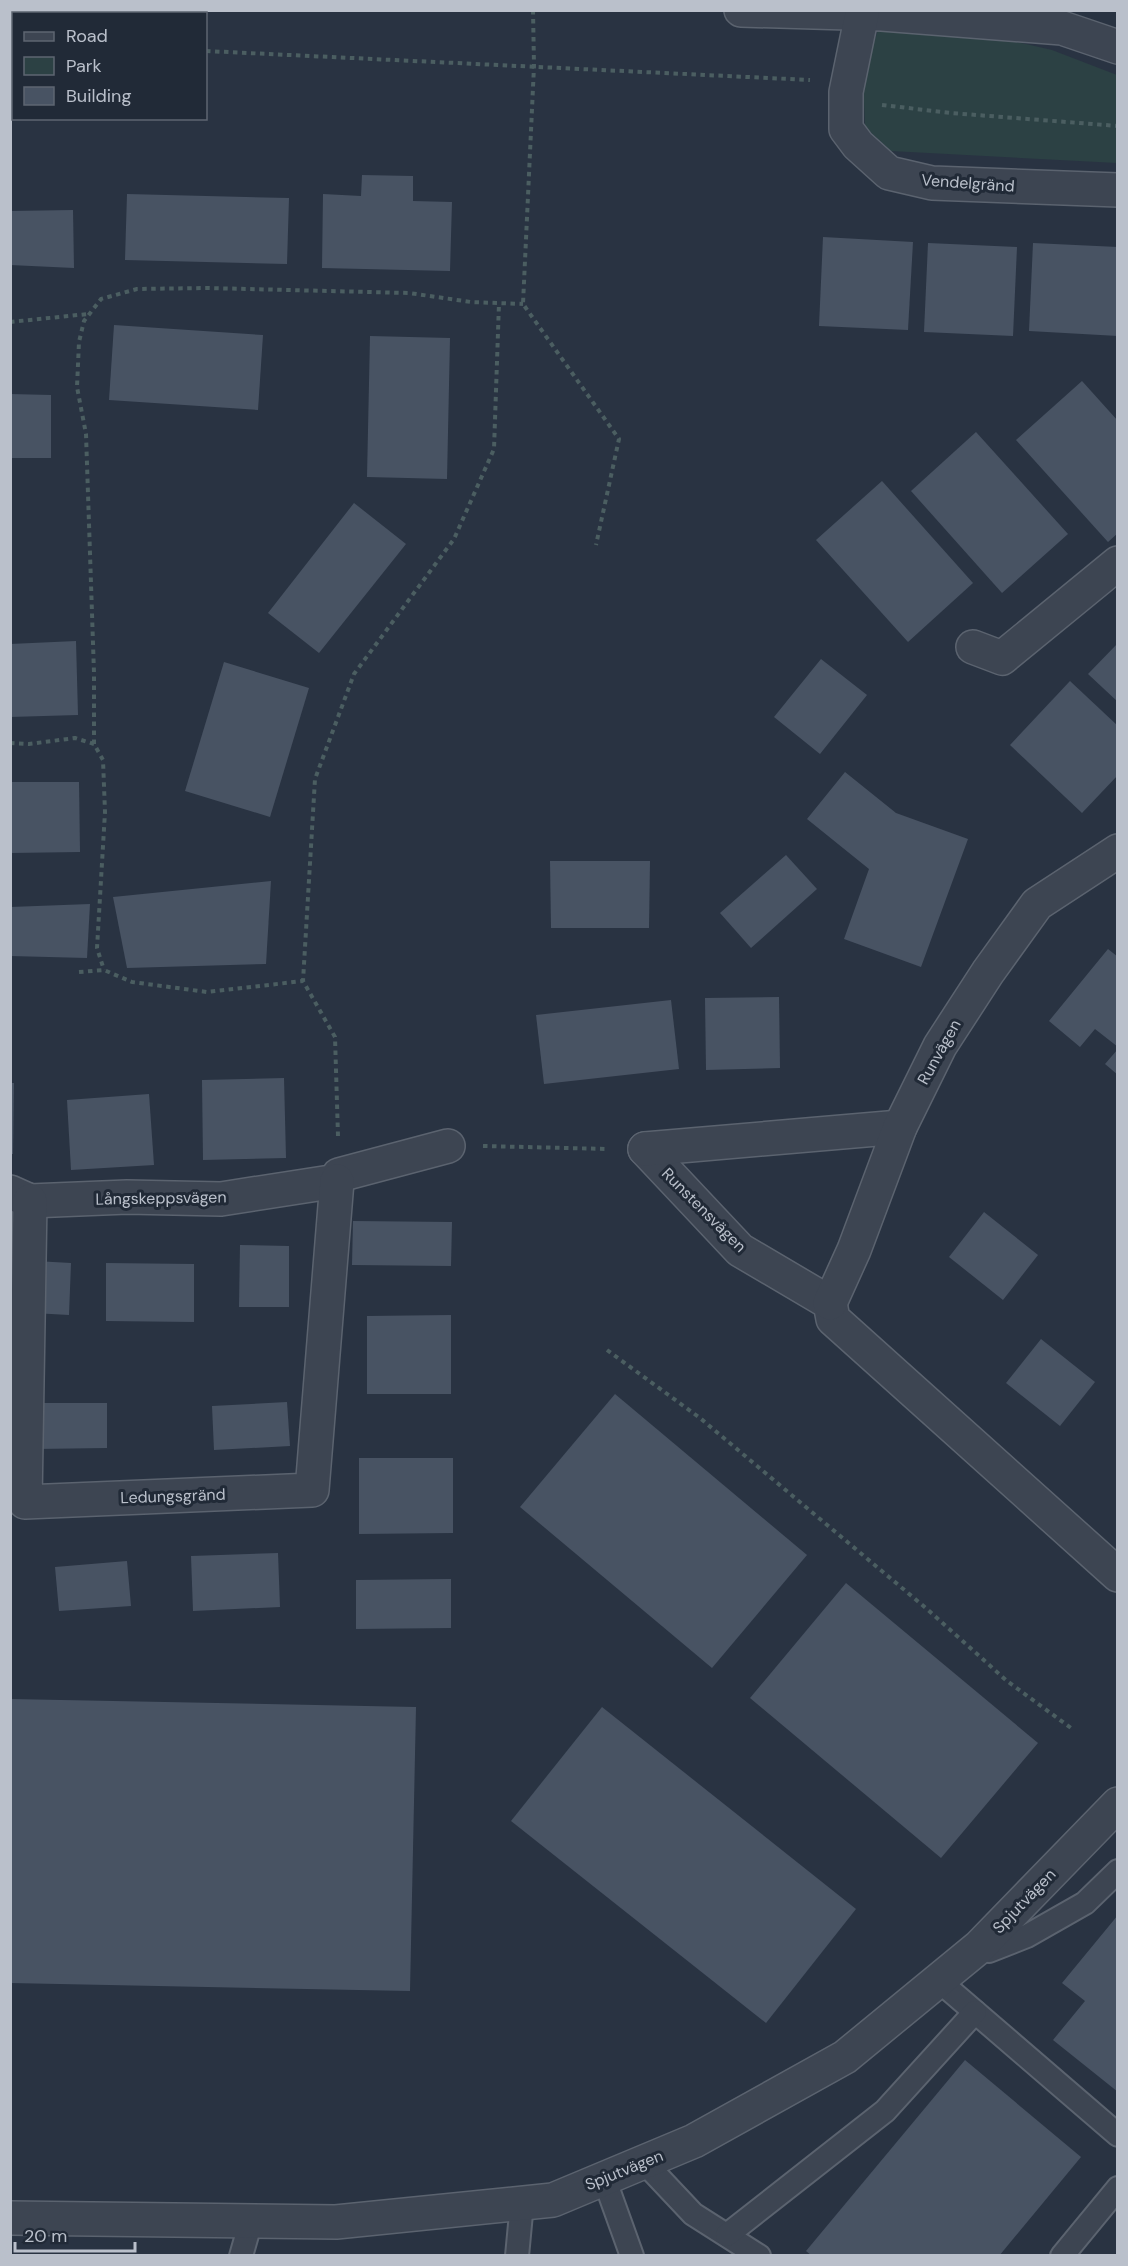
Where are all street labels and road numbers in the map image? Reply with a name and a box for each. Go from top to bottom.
street label: Vendelgränd [921,169,1015,197]
street label: Runvägen [913,1016,965,1088]
street label: Runstensvägen [657,1163,751,1257]
street label: Långskeppsvägen [95,1186,227,1210]
street label: Ledungsgränd [120,1484,226,1508]
street label: Spjutvägen [988,1864,1060,1938]
street label: Spjutvägen [582,2145,666,2195]

